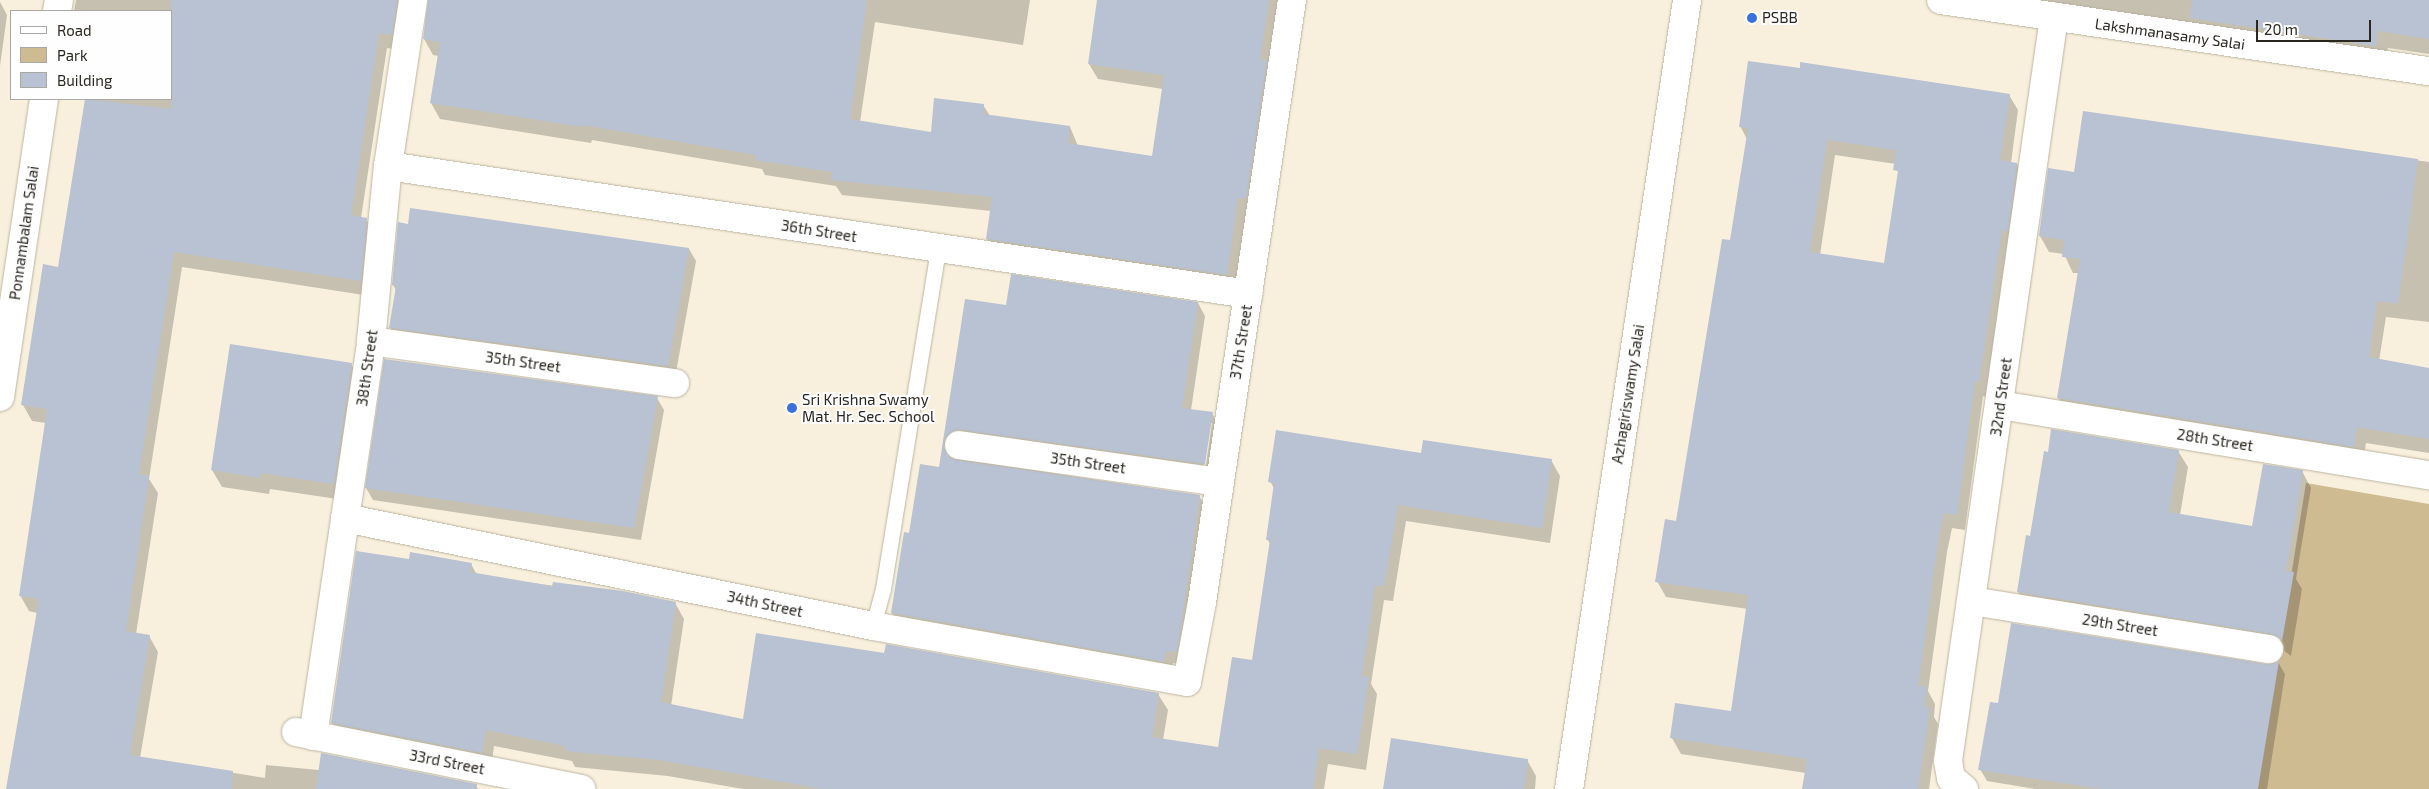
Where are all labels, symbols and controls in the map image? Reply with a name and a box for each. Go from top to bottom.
place label: PSBB [1762,9,1798,27]
legend [10,10,172,100]
scale bar [2259,10,2374,42]
marker: PSBB [1746,12,1758,24]
street label: Lakshmanasamy Salai [2094,15,2246,53]
text: 20 m [2264,20,2298,38]
text: Road [57,21,92,39]
text: Park [57,46,88,64]
text: Building [57,71,112,89]
street label: Ponnambalam Salai [6,165,42,301]
street label: 36th Street [780,216,858,246]
street label: 37th Street [1226,303,1256,381]
street label: Azhagiriswamy Salai [1608,323,1648,465]
street label: 38th Street [353,329,381,407]
street label: 35th Street [484,348,562,376]
street label: 32nd Street [1987,357,2015,437]
place label: Sri Krishna Swamy Mat. Hr. Sec. School [802,390,934,425]
marker: Sri Krishna Swamy Mat. Hr. Sec. School [786,402,798,414]
street label: 28th Street [2176,425,2254,455]
street label: 35th Street [1049,449,1127,477]
street label: 34th Street [725,587,805,621]
street label: 29th Street [2081,610,2159,640]
street label: 33rd Street [408,746,486,778]

